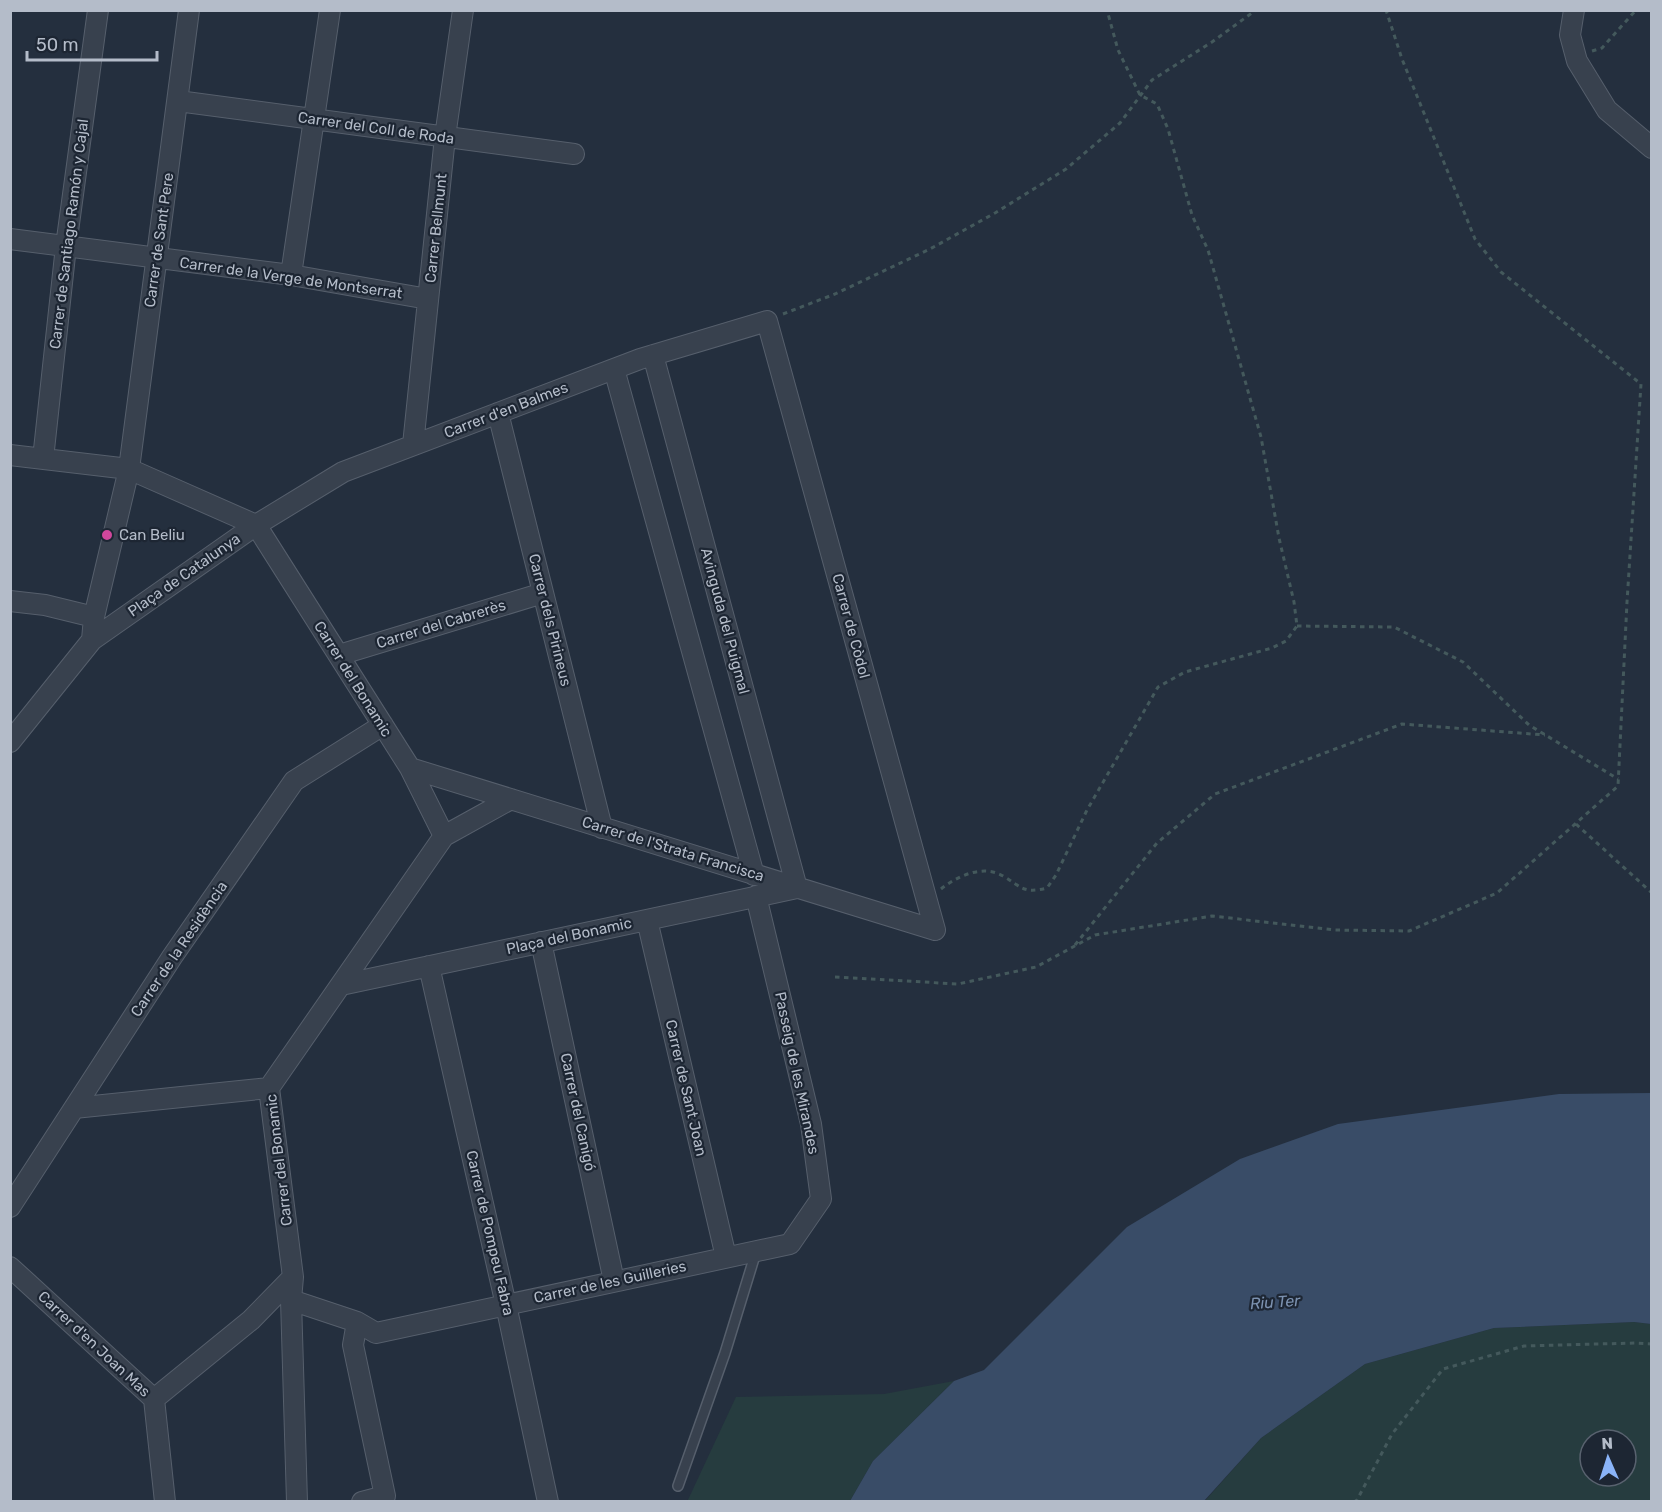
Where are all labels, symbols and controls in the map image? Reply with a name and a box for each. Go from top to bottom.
scale bar [27,24,158,62]
text: 50 m [36,34,79,56]
street label: Carrer del Coll de Roda [297,108,455,148]
street label: Carrer de Santiago Ramón y Cajal [46,118,92,350]
street label: Carrer de Sant Pere [141,171,177,309]
street label: Carrer Bellmunt [421,172,451,284]
street label: Carrer de la Verge de Montserrat [178,253,404,303]
street label: Carrer d'en Balmes [442,378,571,442]
place label: Can Beliu [119,526,185,544]
marker: Can Beliu [100,528,114,542]
street label: Plaça de Catalunya [124,530,244,620]
street label: Avinguda del Puigmal [697,546,753,696]
street label: Carrer dels Pirineus [525,552,575,689]
street label: Carrer de Còdol [828,572,874,680]
street label: Carrer del Cabrerès [374,596,508,652]
street label: Carrer del Bonamic [310,618,396,740]
street label: Carrer de l'Strata Francisca [580,813,766,885]
street label: Carrer de la Residència [127,878,231,1020]
street label: Plaça del Bonamic [505,914,633,958]
street label: Passeig de les Mirandes [771,990,823,1156]
street label: Carrer de Sant Joan [662,1018,710,1158]
street label: Carrer del Canigó [557,1051,599,1173]
street label: Carrer del Bonamic [262,1093,296,1227]
street label: Carrer de Pompeu Fabra [462,1149,518,1317]
street label: Carrer de les Guilleries [532,1257,688,1307]
street label: Carrer d'en Joan Mas [34,1287,154,1401]
water label: Riu Ter [1249,1291,1302,1313]
north arrow [1578,1428,1638,1488]
text: N [1601,1434,1613,1453]

